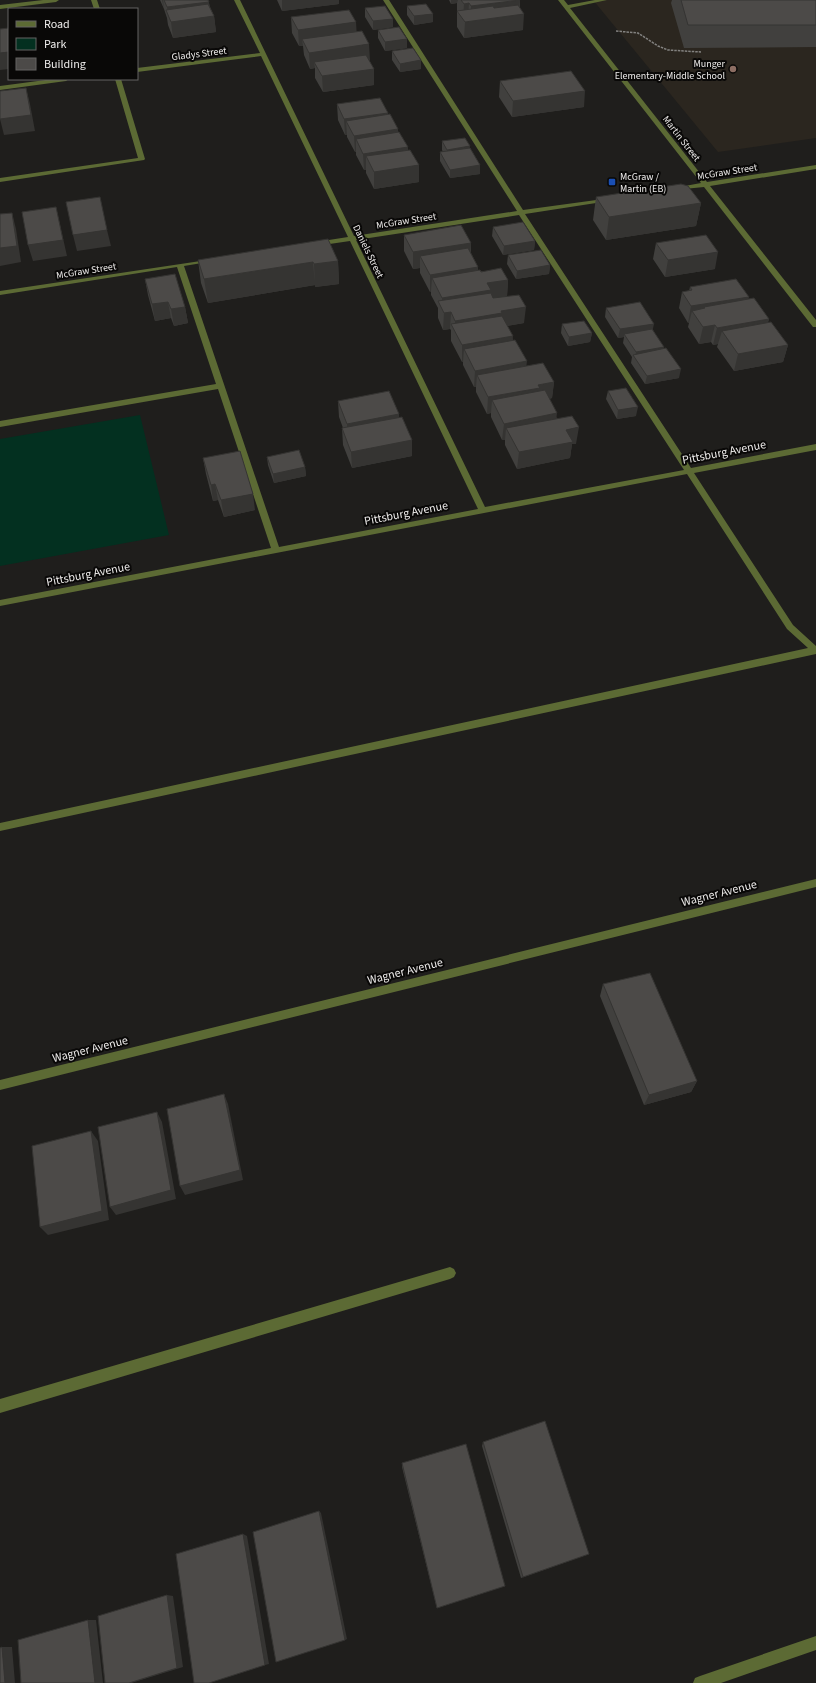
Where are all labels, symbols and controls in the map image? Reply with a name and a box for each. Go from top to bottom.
legend [8,8,138,80]
text: Road [44,16,70,33]
text: Park [44,36,66,53]
street label: Gladys Street [171,44,228,64]
text: Building [44,56,86,73]
place label: Munger Elementary-Middle School [615,57,726,83]
marker: Munger Elementary-Middle School [728,64,738,74]
street label: Martin Street [659,113,704,165]
street label: McGraw Street [696,160,759,184]
place label: McGraw / Martin (EB) [620,170,666,196]
marker: McGraw / Martin (EB) [607,177,617,187]
street label: McGraw Street [375,209,438,233]
street label: Daniels Street [349,222,387,281]
street label: McGraw Street [55,259,118,283]
street label: Pittsburg Avenue [681,436,768,469]
street label: Pittsburg Avenue [363,497,450,530]
street label: Pittsburg Avenue [45,558,132,591]
street label: Wagner Avenue [680,876,759,911]
street label: Wagner Avenue [366,954,445,989]
street label: Wagner Avenue [51,1032,130,1067]

